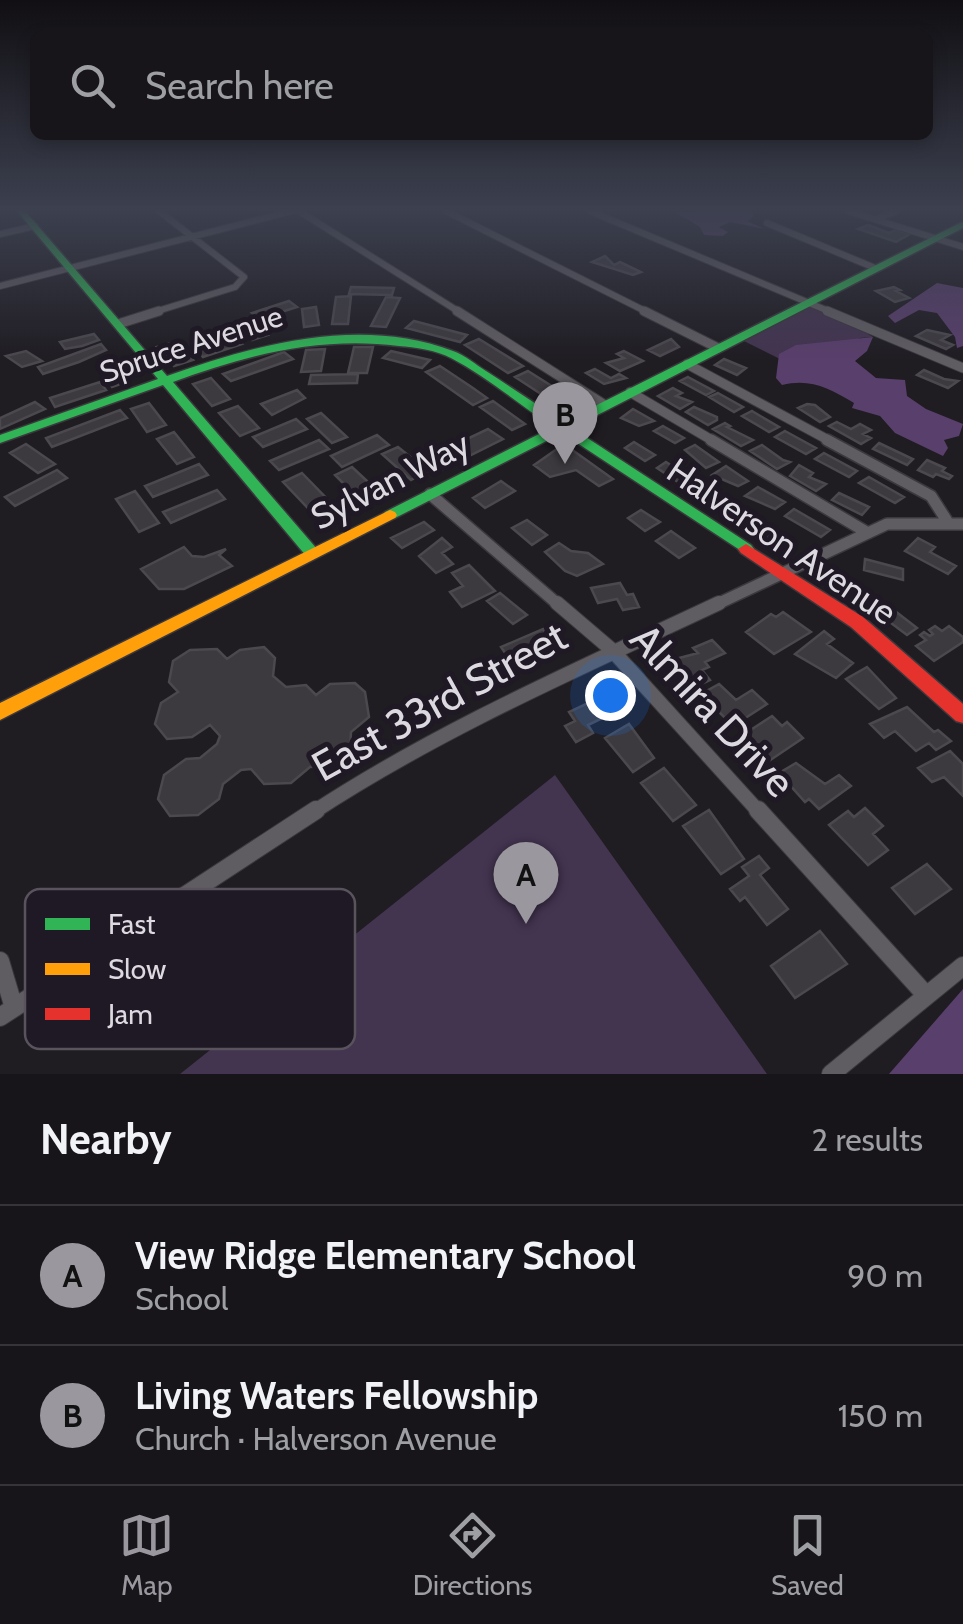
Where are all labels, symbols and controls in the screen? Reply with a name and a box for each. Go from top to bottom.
search box [30,30,933,140]
icon: search [65,58,120,113]
text: Search here [145,62,334,109]
street label: Spruce Avenue [95,297,287,391]
pin: B [532,382,598,464]
street label: Sylvan Way [303,422,477,538]
street label: Halverson Avenue [659,448,905,634]
street label: East 33rd Street [303,610,575,792]
street label: Almira Drive [620,613,806,807]
your location [585,670,636,721]
pin: A [494,842,558,924]
legend [25,889,355,1049]
text: Fast [108,907,156,941]
text: Slow [108,952,166,986]
text: Jam [107,997,153,1031]
text: Nearby [40,1113,172,1165]
text: 2 results [812,1120,923,1159]
text: View Ridge Elementary School [135,1232,636,1279]
text: A [62,1256,83,1295]
text: 90 m [847,1256,923,1295]
text: School [135,1279,228,1318]
text: Living Waters Fellowship [135,1372,538,1419]
text: B [62,1396,83,1435]
text: 150 m [838,1396,923,1435]
text: Church · Halverson Avenue [135,1419,497,1458]
tab: Map [119,1508,174,1602]
tab: Directions [413,1508,532,1602]
tab: Saved [771,1508,844,1602]

